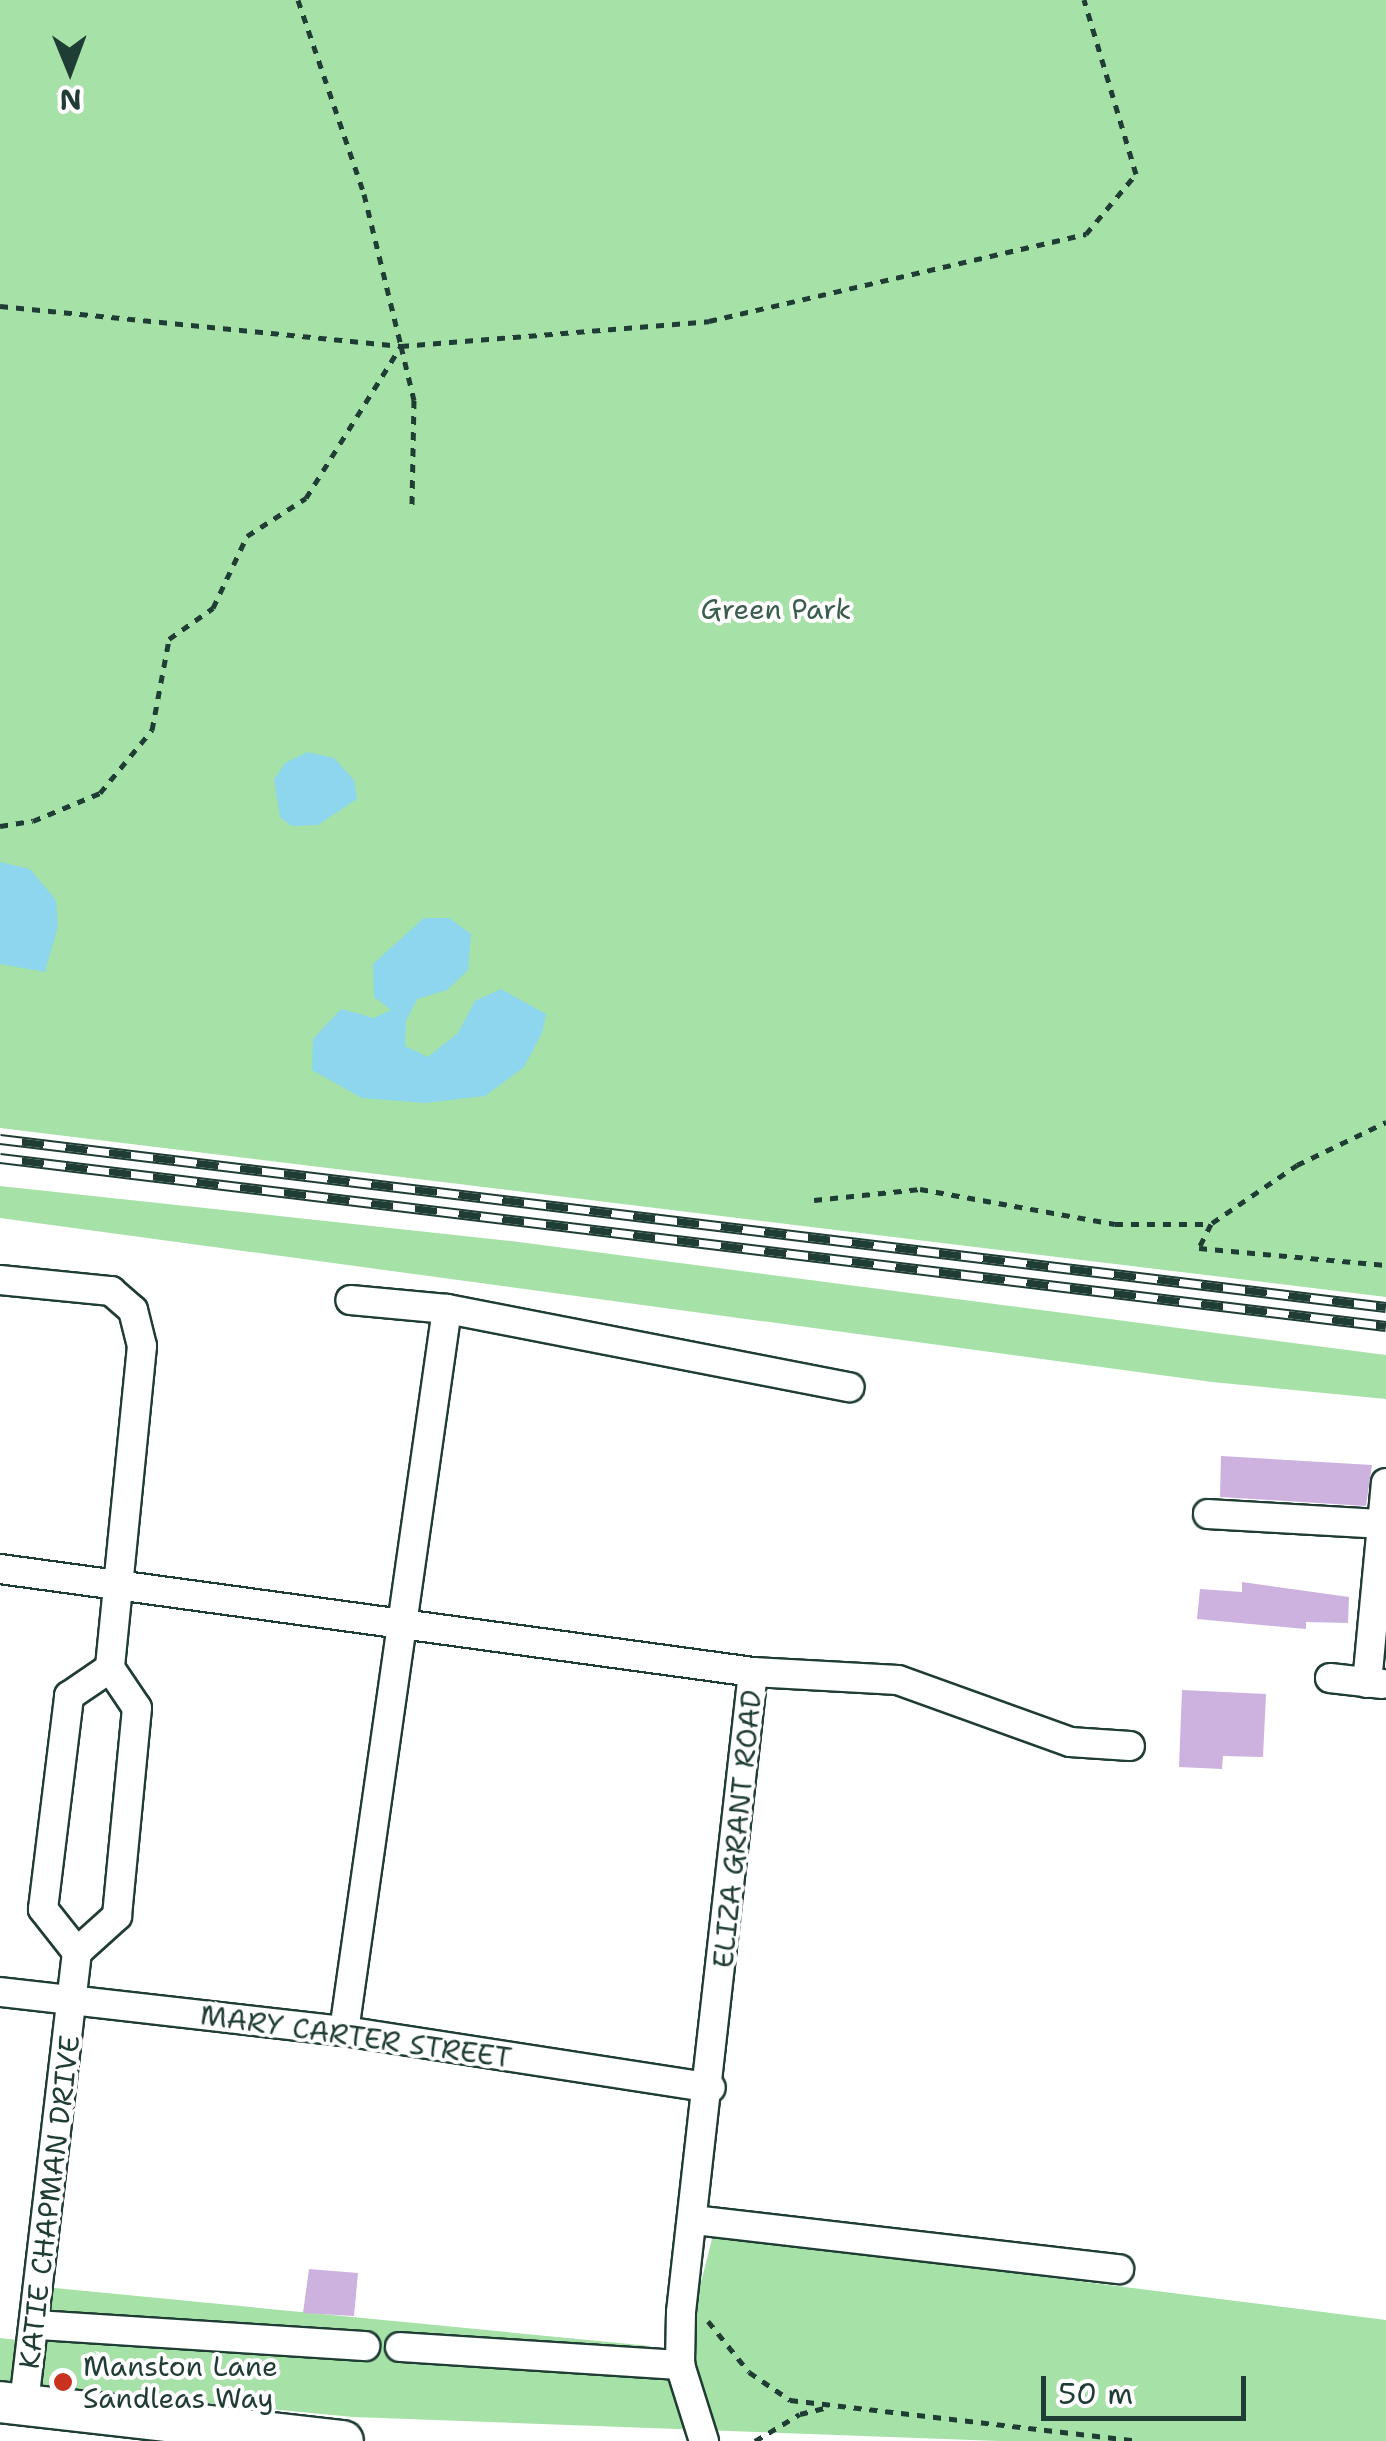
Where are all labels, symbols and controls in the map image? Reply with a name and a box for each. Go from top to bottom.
north arrow [20,20,120,120]
text: N [59,81,82,119]
park label: Green Park [701,592,851,626]
street label: ELIZA GRANT ROAD [706,1688,768,1970]
street label: MARY CARTER STREET [198,1998,514,2074]
street label: KATIE CHAPMAN DRIVE [12,2033,86,2371]
place label: Manston Lane Sandleas Way [83,2349,278,2415]
scale bar [1046,2356,1251,2418]
marker: Manston Lane Sandleas Way [52,2371,74,2393]
text: 50 m [1058,2373,1133,2414]

